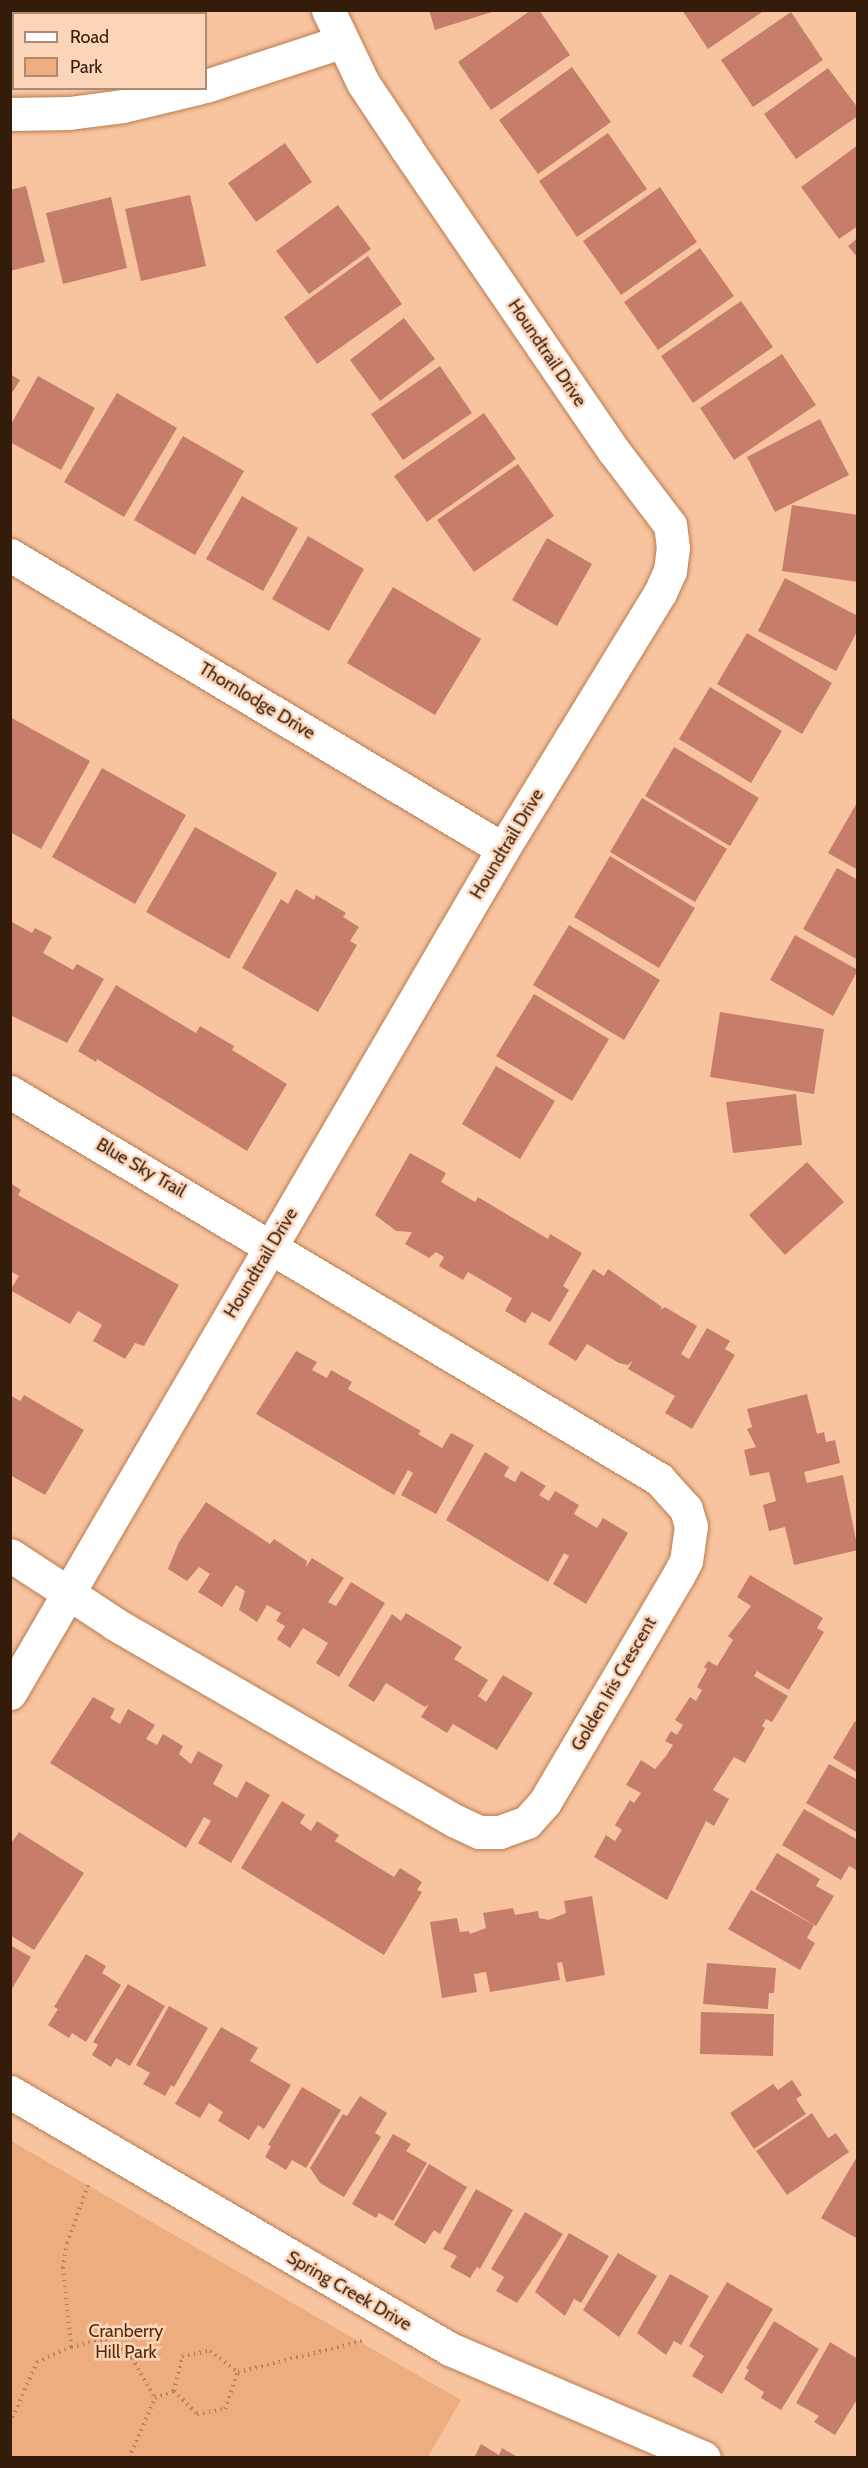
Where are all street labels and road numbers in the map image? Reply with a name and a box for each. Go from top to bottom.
street label: Houndtrail Drive [503,295,591,411]
street label: Thornlodge Drive [195,658,319,744]
street label: Houndtrail Drive [466,785,548,903]
street label: Blue Sky Trail [93,1134,189,1202]
street label: Houndtrail Drive [220,1204,302,1322]
street label: Golden Iris Crescent [567,1613,661,1755]
street label: Spring Creek Drive [283,2247,415,2335]

